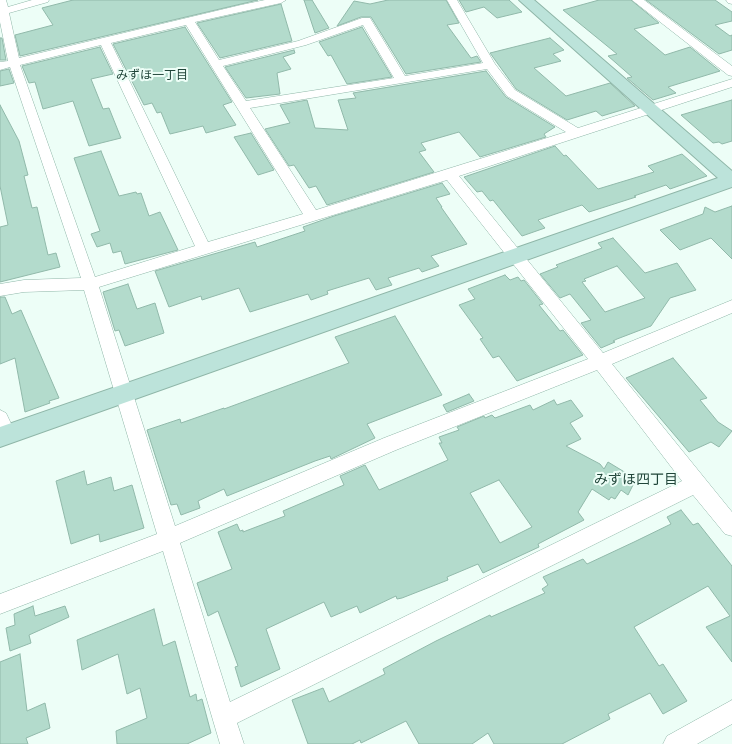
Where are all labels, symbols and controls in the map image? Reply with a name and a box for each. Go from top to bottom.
district label: みずほ一丁目 [116,69,188,83]
district label: みずほ四丁目 [594,472,678,488]

